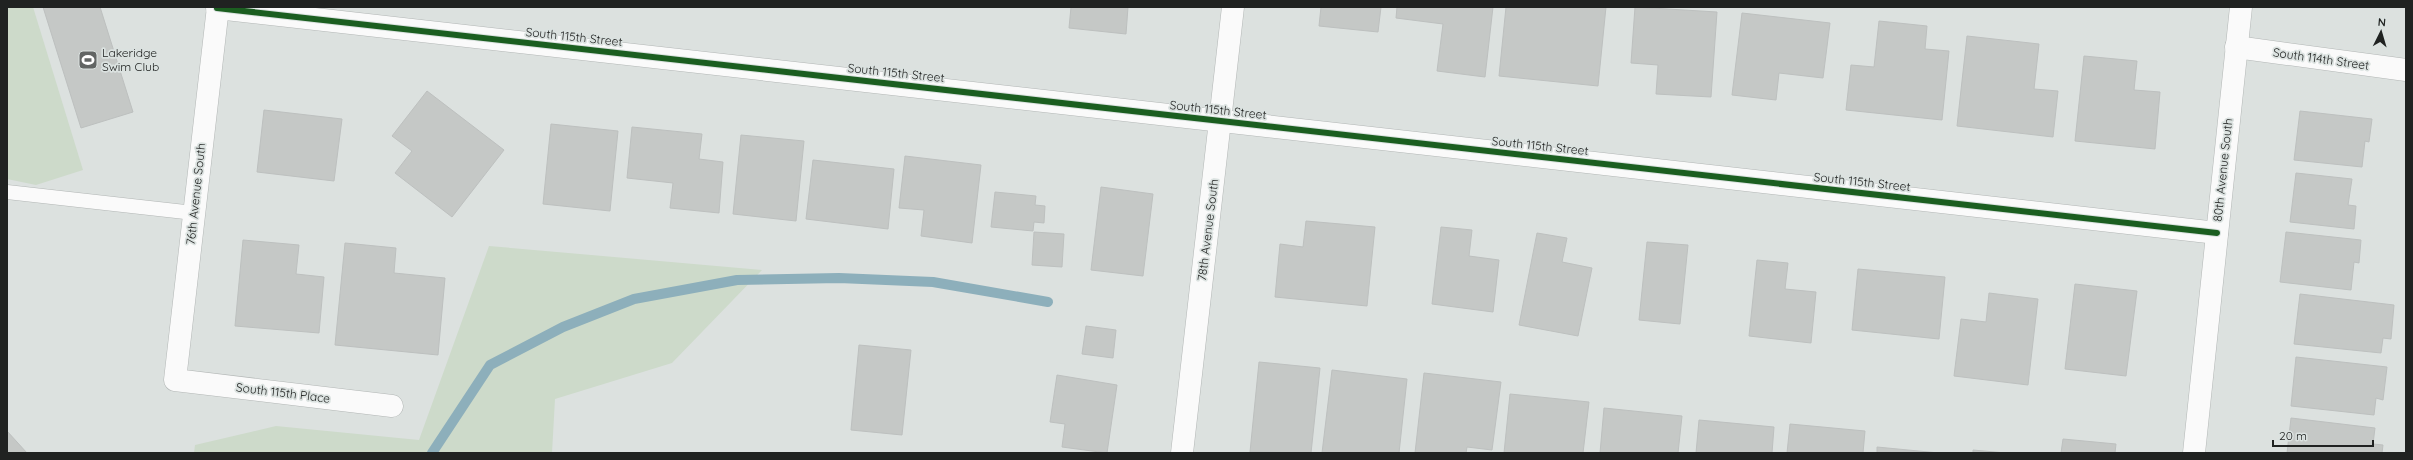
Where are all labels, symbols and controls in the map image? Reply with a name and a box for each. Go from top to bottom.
north arrow [2361,12,2401,52]
text: N [2377,15,2387,29]
street label: South 115th Street [525,24,623,49]
street label: South 114th Street [2272,44,2370,73]
place label: Lakeridge Swim Club [102,45,159,74]
sports icon: Lakeridge Swim Club [77,49,99,71]
street label: South 115th Street [847,60,945,85]
street label: South 115th Street [1169,97,1267,122]
street label: 80th Avenue South [2210,118,2235,222]
street label: South 115th Street [1491,133,1589,158]
street label: 76th Avenue South [183,142,208,246]
street label: South 115th Street [1813,169,1911,194]
street label: 78th Avenue South [1194,178,1221,282]
street label: South 115th Place [235,379,331,406]
scale bar [2273,422,2373,448]
text: 20 m [2279,428,2307,443]

